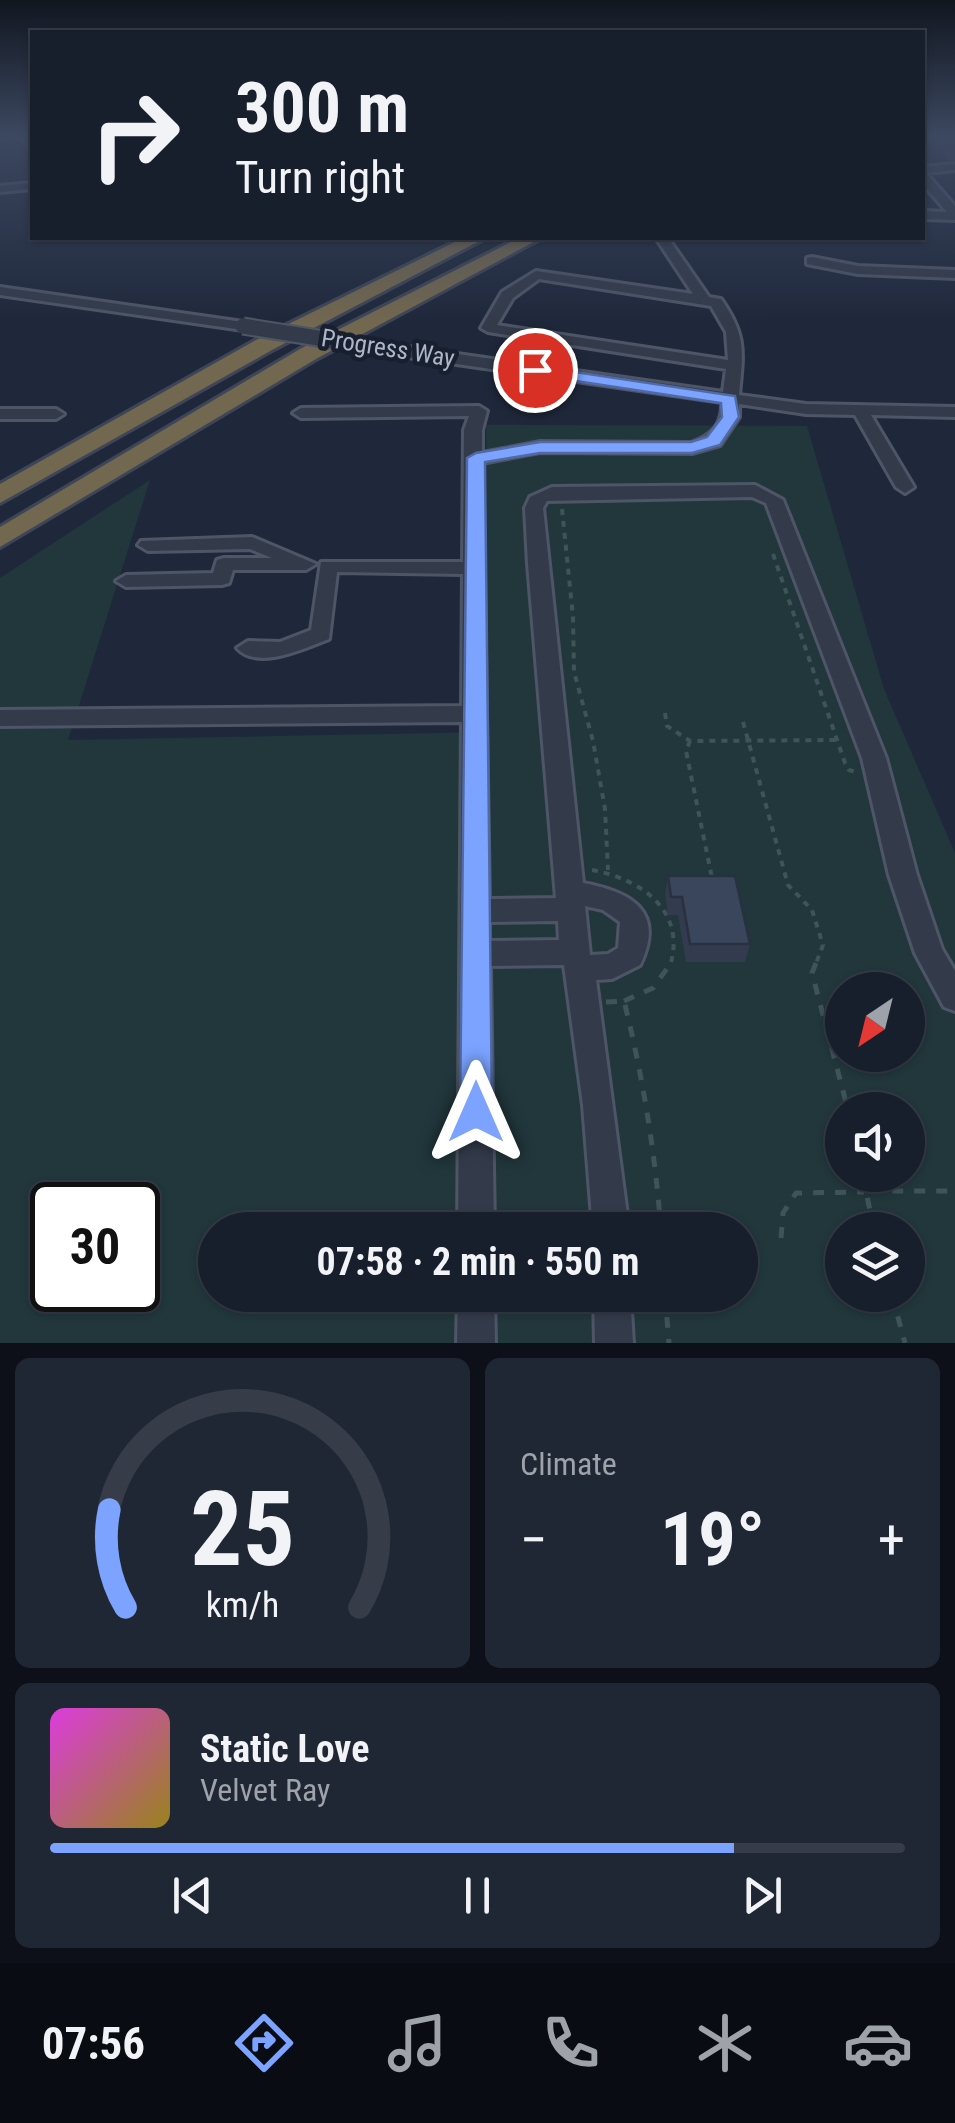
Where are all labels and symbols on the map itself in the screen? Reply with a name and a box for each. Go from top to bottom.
street label: Progress Way [319,323,457,373]
pin [493,328,578,413]
north arrow [825,972,925,1072]
position arrow [424,1060,528,1164]
speed limit sign: 30 [30,1182,160,1312]

